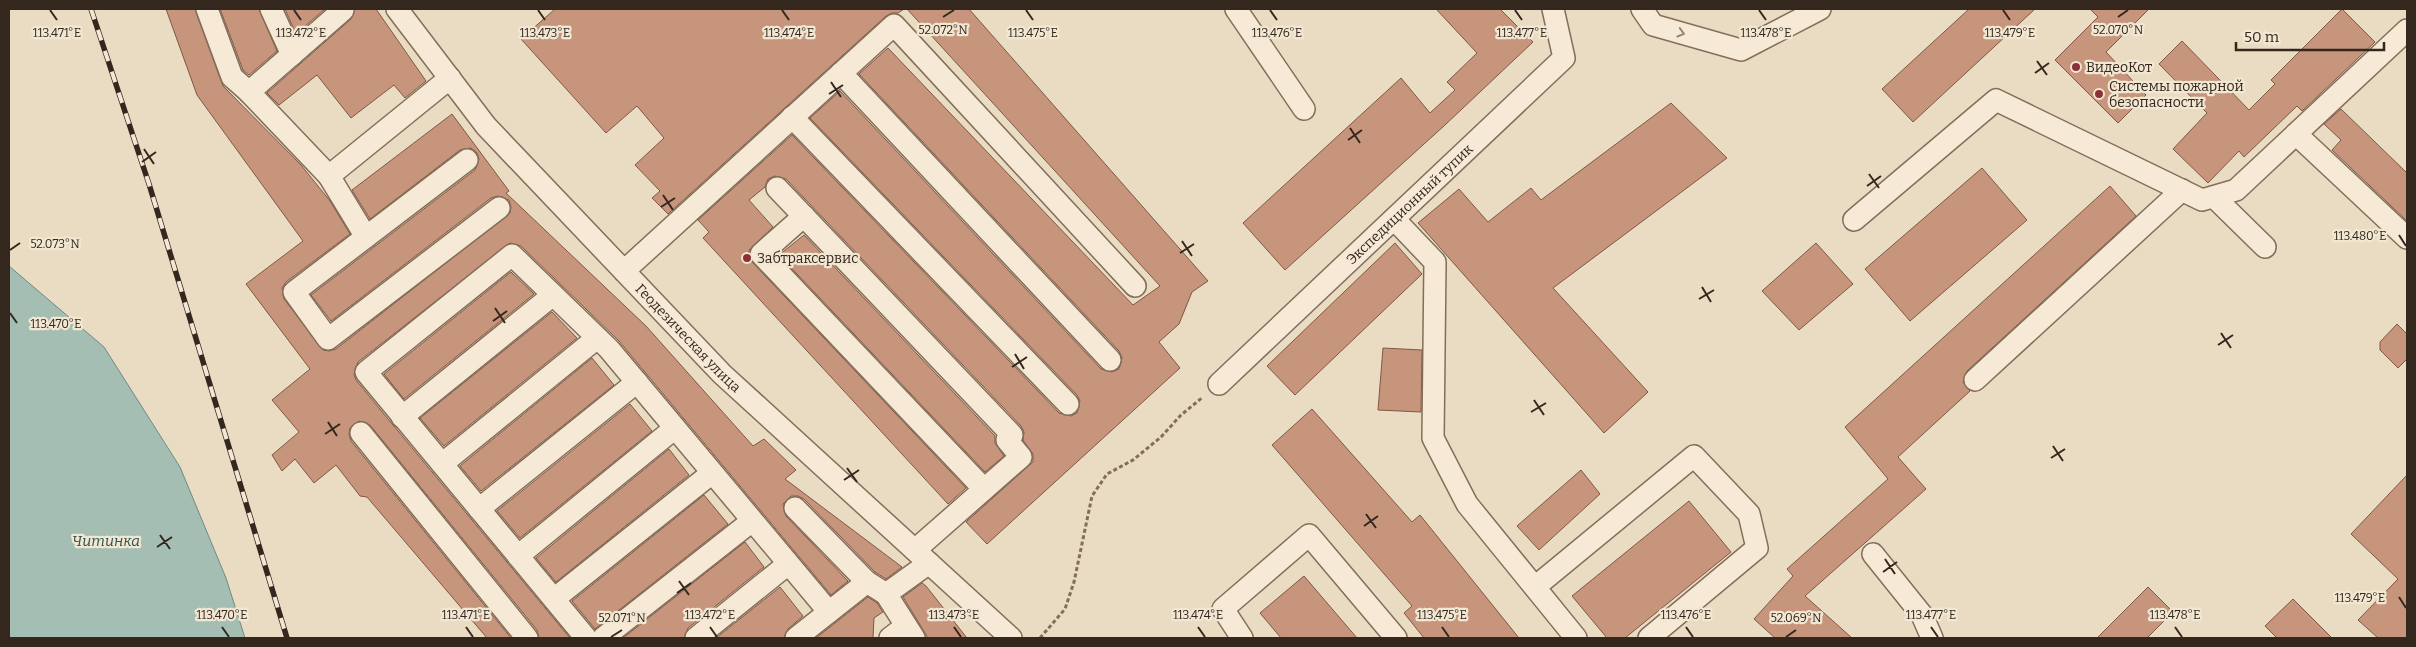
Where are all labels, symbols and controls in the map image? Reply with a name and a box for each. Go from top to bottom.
scale bar [2236,20,2384,52]
text: 52.072°N [918,23,968,37]
text: 52.070°N [2093,23,2144,37]
text: 113.471°E [33,26,81,40]
text: 113.472°E [276,26,326,40]
text: 113.473°E [520,26,570,40]
text: 113.474°E [764,26,814,40]
text: 113.475°E [1008,26,1058,40]
text: 113.476°E [1252,26,1302,40]
text: 113.477°E [1497,26,1547,40]
text: 113.478°E [1741,26,1791,40]
text: 113.479°E [1985,26,2035,40]
one-way arrow [1677,27,1685,37]
text: 50 m [2244,28,2280,46]
place label: ВидеоКот [2086,59,2152,76]
marker: ВидеоКот [2070,61,2082,73]
place label: Системы пожарной безопасности [2109,78,2244,111]
marker: Системы пожарной безопасности [2093,88,2105,100]
street label: Экспедиционный тупик [1343,140,1477,268]
text: 113.480°E [2334,229,2386,243]
text: 52.073°N [30,237,80,251]
place label: Забтраксервис [757,250,858,267]
marker: Забтраксервис [741,252,753,264]
street label: Геодезическая улица [632,280,744,396]
text: 113.470°E [30,317,82,331]
water label: Читинка [72,532,140,550]
text: 113.479°E [2335,591,2385,605]
text: 113.470°E [196,608,248,622]
text: 113.471°E [442,608,490,622]
text: 113.472°E [685,608,735,622]
text: 113.473°E [929,608,979,622]
text: 113.474°E [1173,608,1223,622]
text: 113.475°E [1417,608,1467,622]
text: 113.476°E [1661,608,1711,622]
text: 113.477°E [1906,608,1956,622]
text: 113.478°E [2150,608,2200,622]
text: 52.071°N [598,611,646,625]
text: 52.069°N [1770,611,1822,625]

